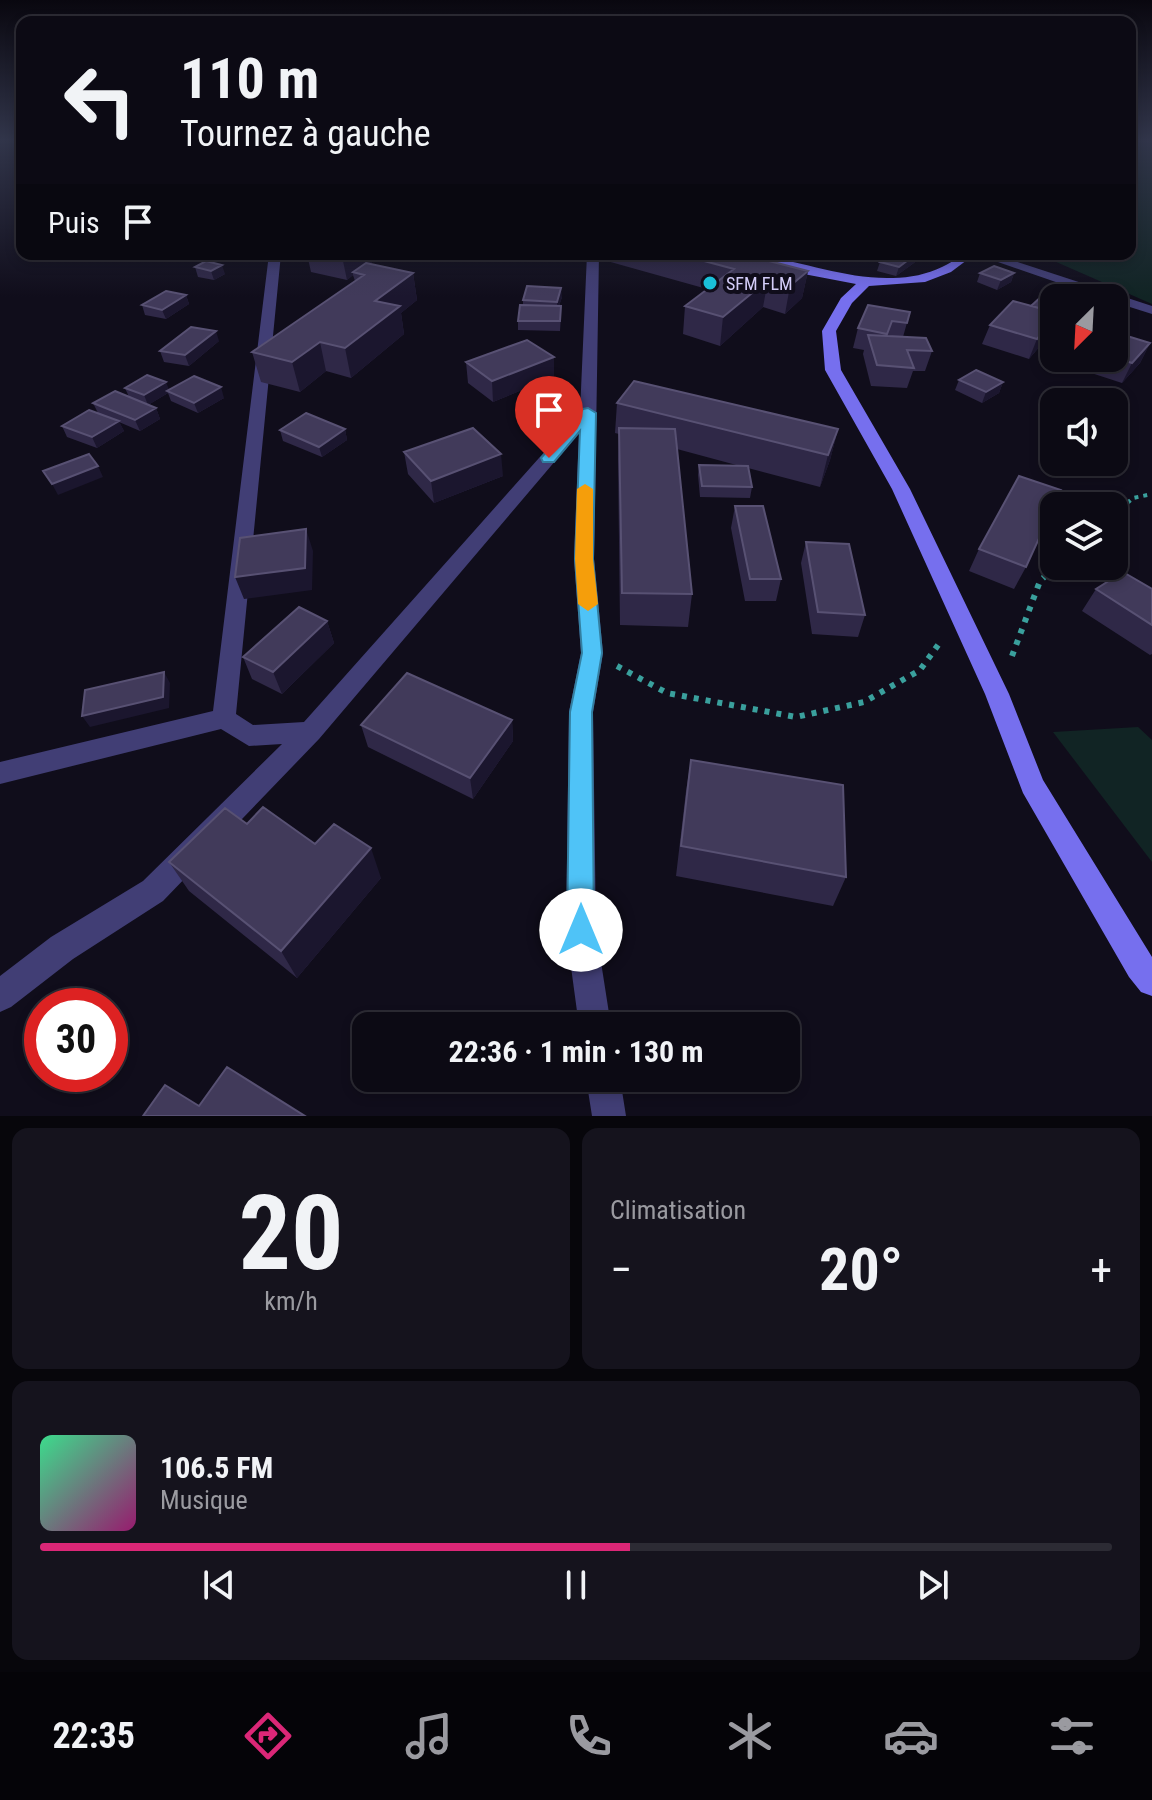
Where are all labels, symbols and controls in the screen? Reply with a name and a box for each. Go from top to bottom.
text: 110 m [180,46,319,112]
icon: left [48,48,152,152]
text: Tournez à gauche [180,113,431,155]
icon: arrive [116,200,160,244]
text: Puis [48,205,100,240]
place label: SFM FLM [726,273,793,294]
marker: SFM FLM [701,274,719,292]
north arrow [1040,284,1128,372]
map controls [1040,284,1128,580]
pin [515,376,583,458]
icon: arrive [527,388,571,432]
button: sound [1040,388,1128,476]
button: layers [1040,492,1128,580]
position arrow [539,888,623,972]
speed limit sign: 30 [24,988,128,1092]
text: 22:36 · 1 min · 130 m [449,1034,703,1069]
text: 20 [238,1173,344,1294]
text: Climatisation [610,1195,746,1225]
text: 20° [819,1234,903,1305]
text: − [610,1244,632,1296]
text: + [1090,1244,1112,1296]
text: km/h [264,1286,318,1316]
text: 106.5 FM [160,1450,273,1485]
text: Musique [160,1485,248,1515]
icon: previous [197,1563,241,1607]
icon: pause [554,1563,598,1607]
icon: next [911,1563,955,1607]
icon: directions [240,1708,296,1764]
icon: music [401,1708,457,1764]
icon: phone [561,1708,617,1764]
icon: climate [722,1708,778,1764]
icon: car [883,1708,939,1764]
icon: filters [1044,1708,1100,1764]
text: 22:35 [52,1715,135,1757]

